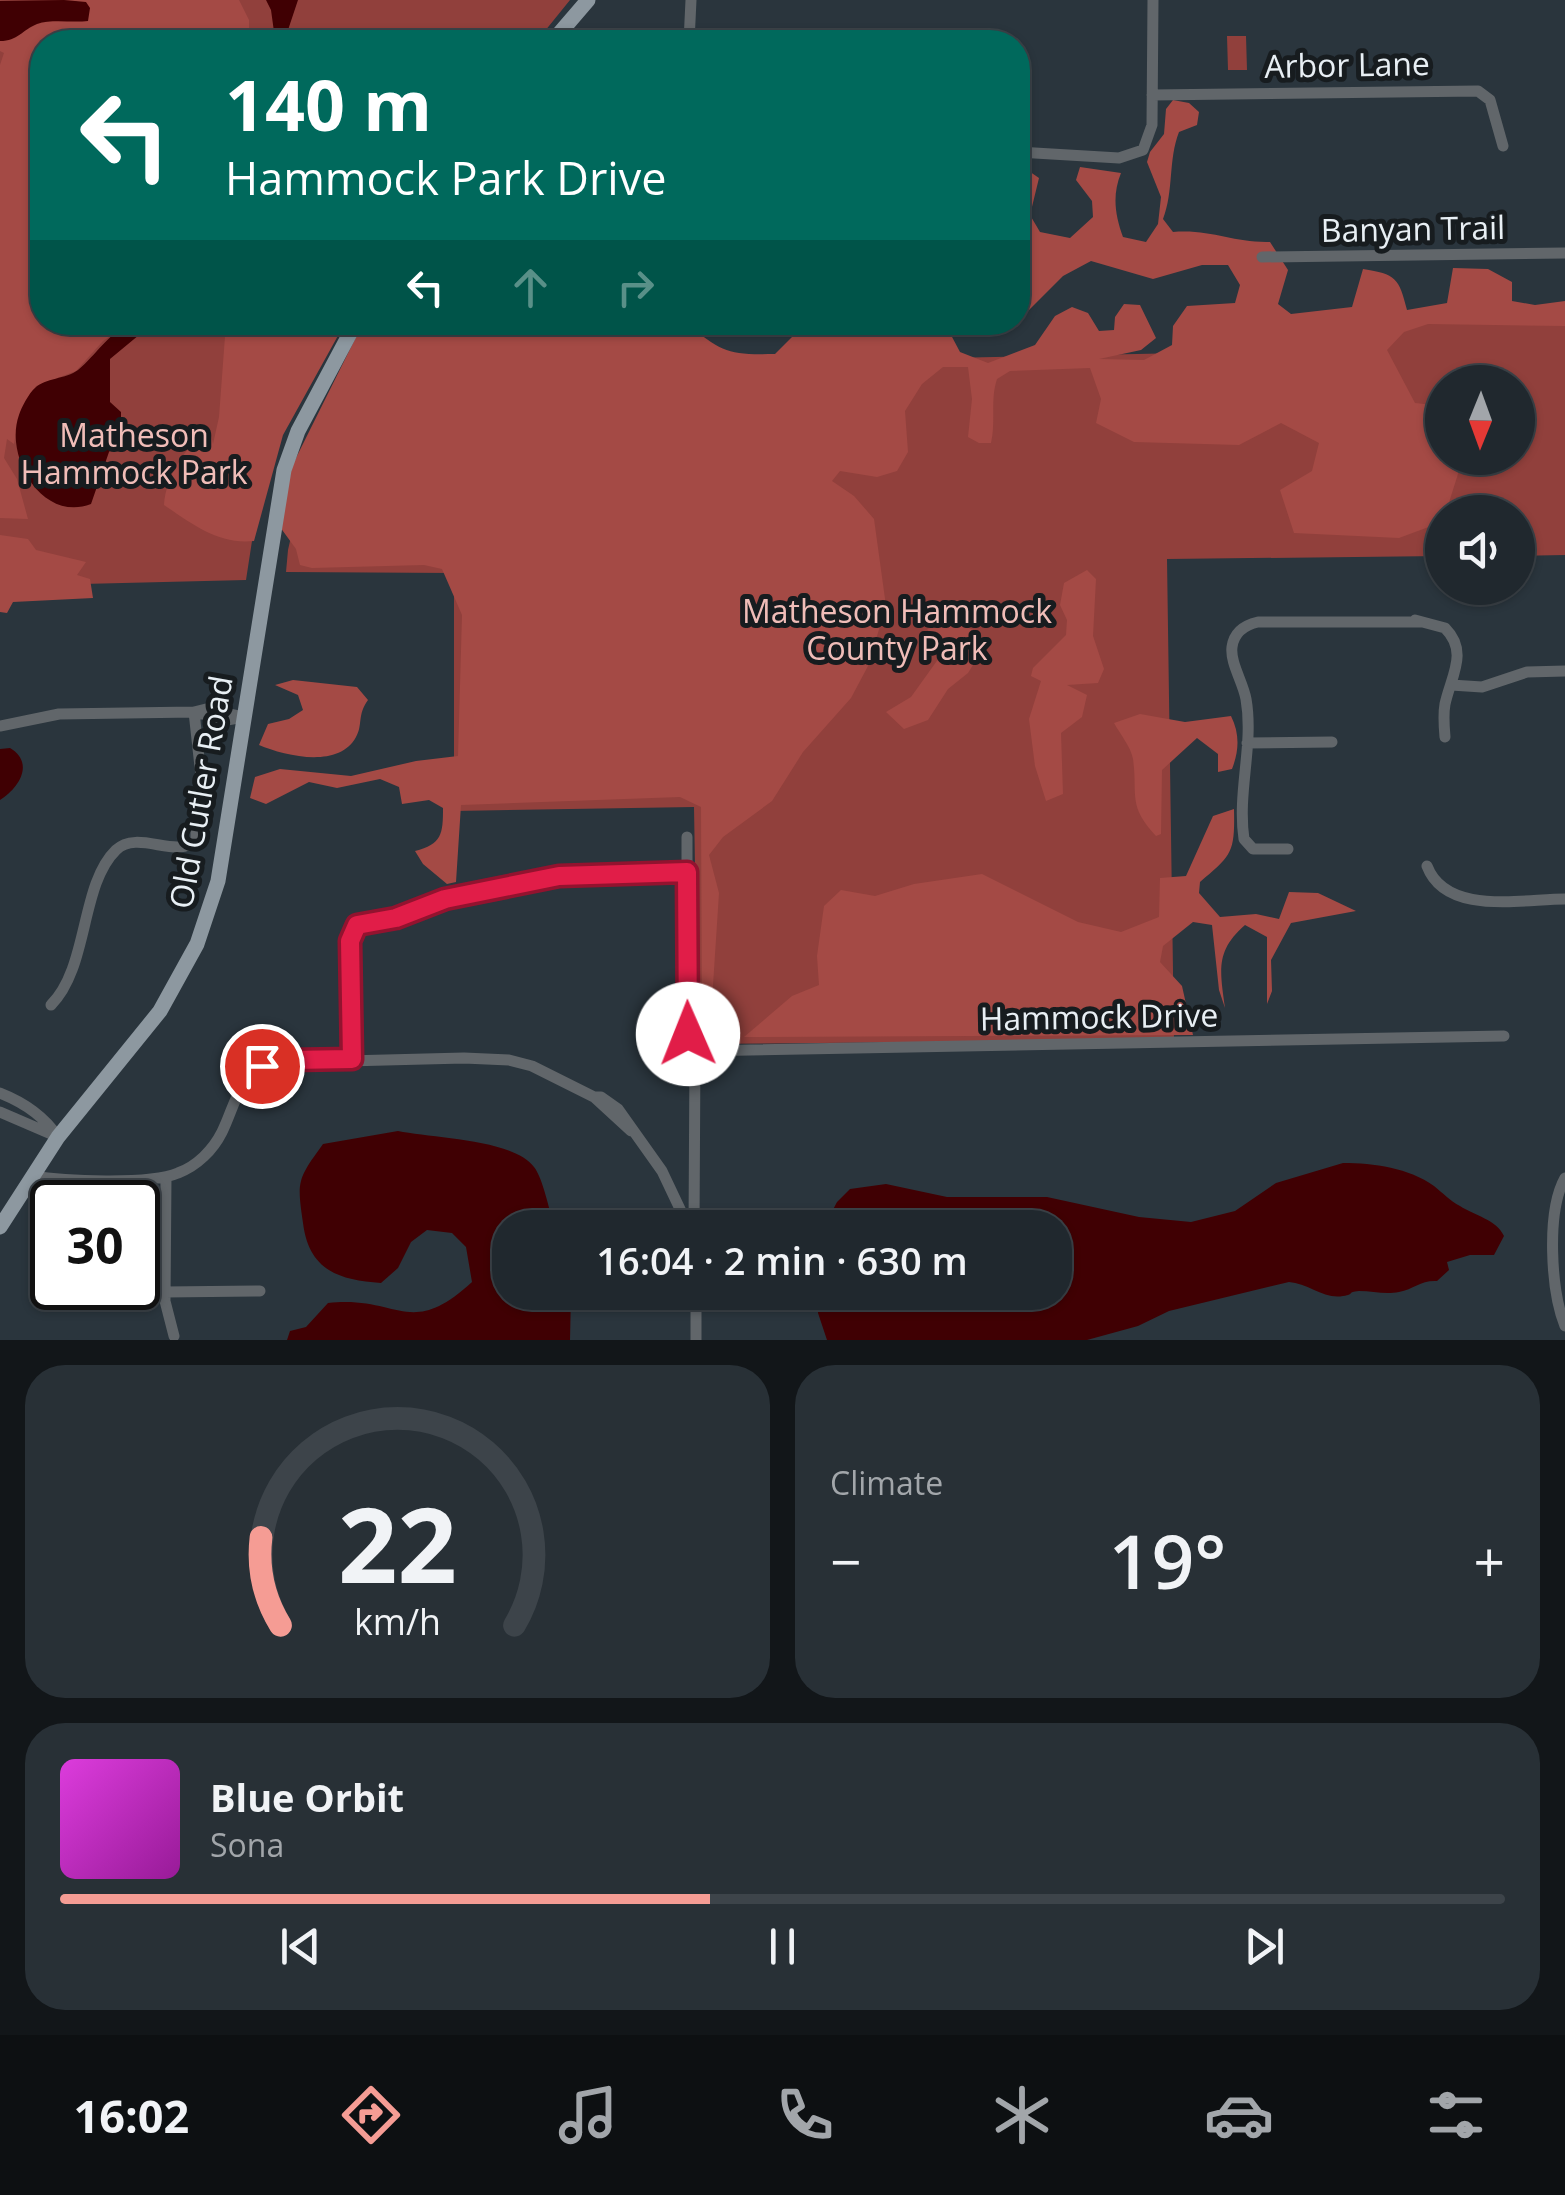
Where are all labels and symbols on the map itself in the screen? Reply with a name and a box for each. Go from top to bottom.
street label: Arbor Lane [1264,41,1430,87]
street label: Banyan Trail [1320,205,1506,251]
north arrow [1425,365,1535,475]
park label: Matheson Hammock Park [20,413,248,493]
park label: Matheson Hammock County Park [742,589,1052,669]
street label: Old Cutler Road [158,672,242,912]
position arrow [636,982,740,1086]
street label: Hammock Drive [979,992,1219,1040]
pin [220,1024,305,1109]
speed limit sign: 30 [30,1180,160,1310]

